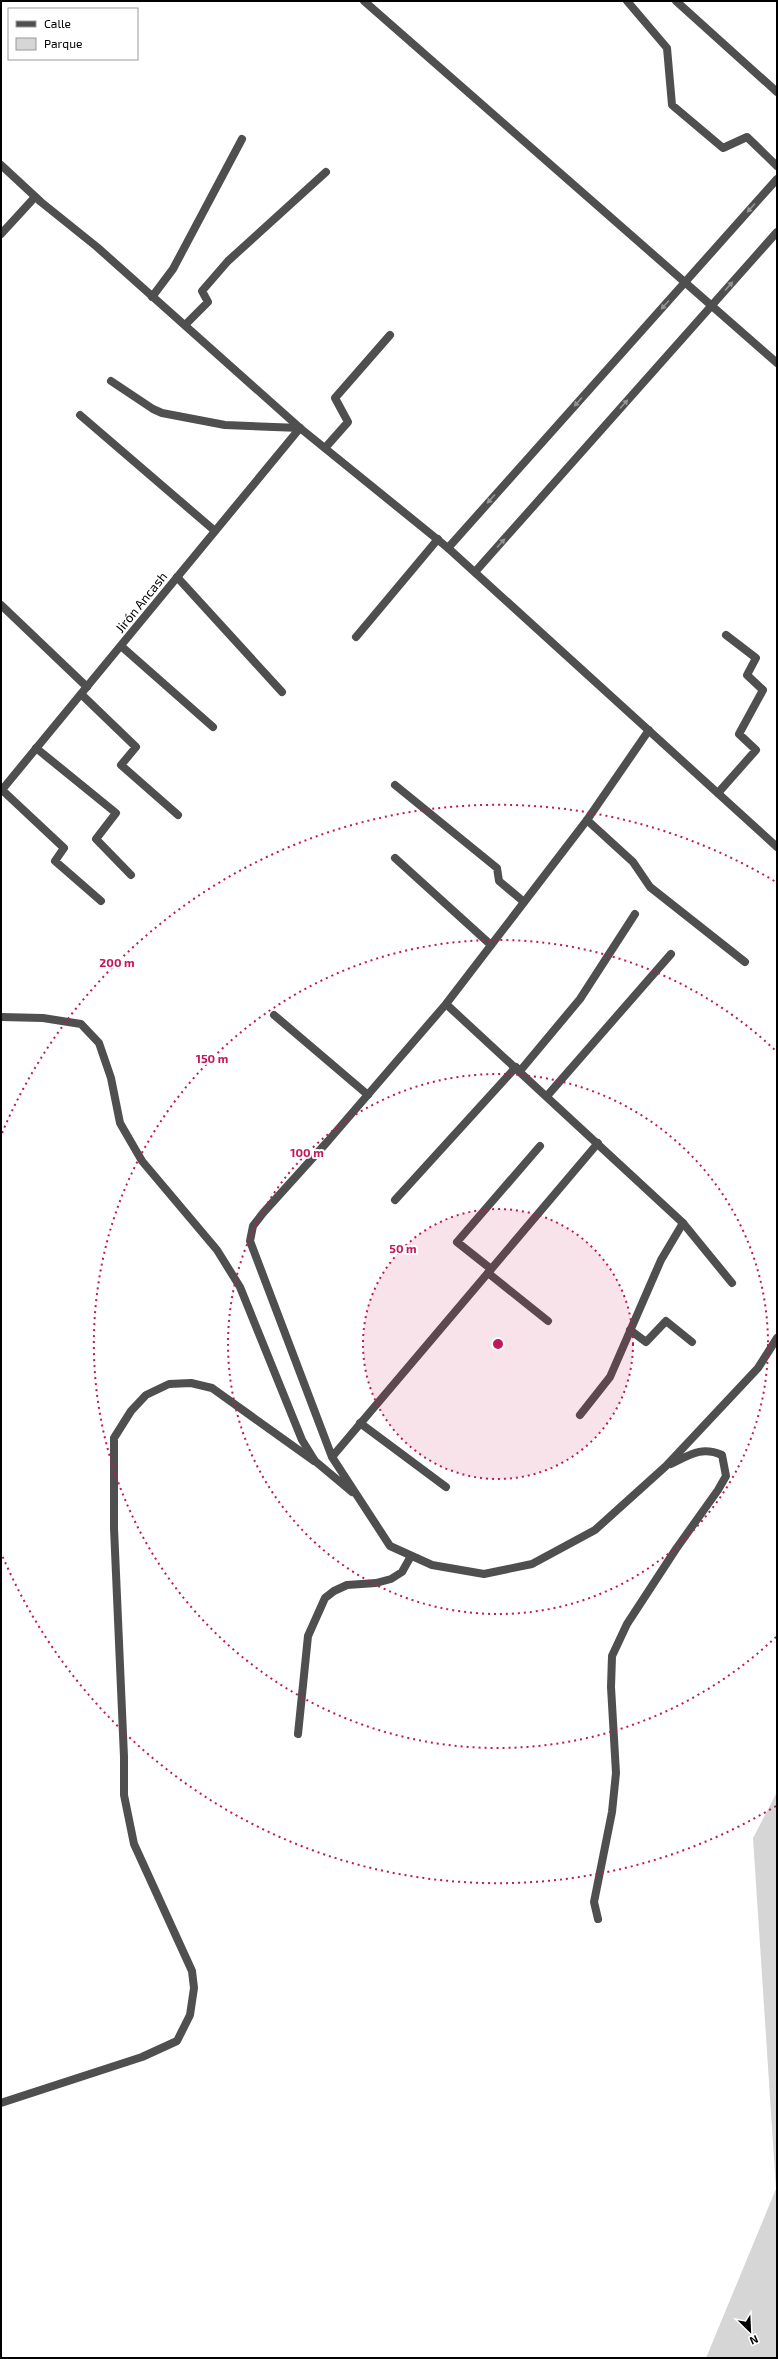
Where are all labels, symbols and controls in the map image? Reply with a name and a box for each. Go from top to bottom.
legend [8,8,138,60]
text: Calle [44,16,71,30]
text: Parque [44,36,82,50]
one-way arrow [747,204,756,213]
one-way arrow [725,280,734,291]
one-way arrow [660,300,669,311]
one-way arrow [574,398,583,407]
one-way arrow [620,399,629,409]
one-way arrow [487,494,496,504]
one-way arrow [496,538,506,548]
street label: Jirón Ancash [112,568,170,636]
text: 200 m [99,955,135,969]
text: 150 m [196,1051,228,1065]
text: 100 m [290,1145,324,1159]
text: 50 m [389,1241,417,1255]
centre of rings [491,1337,505,1351]
north arrow [730,2311,770,2351]
text: N [748,2333,761,2348]

